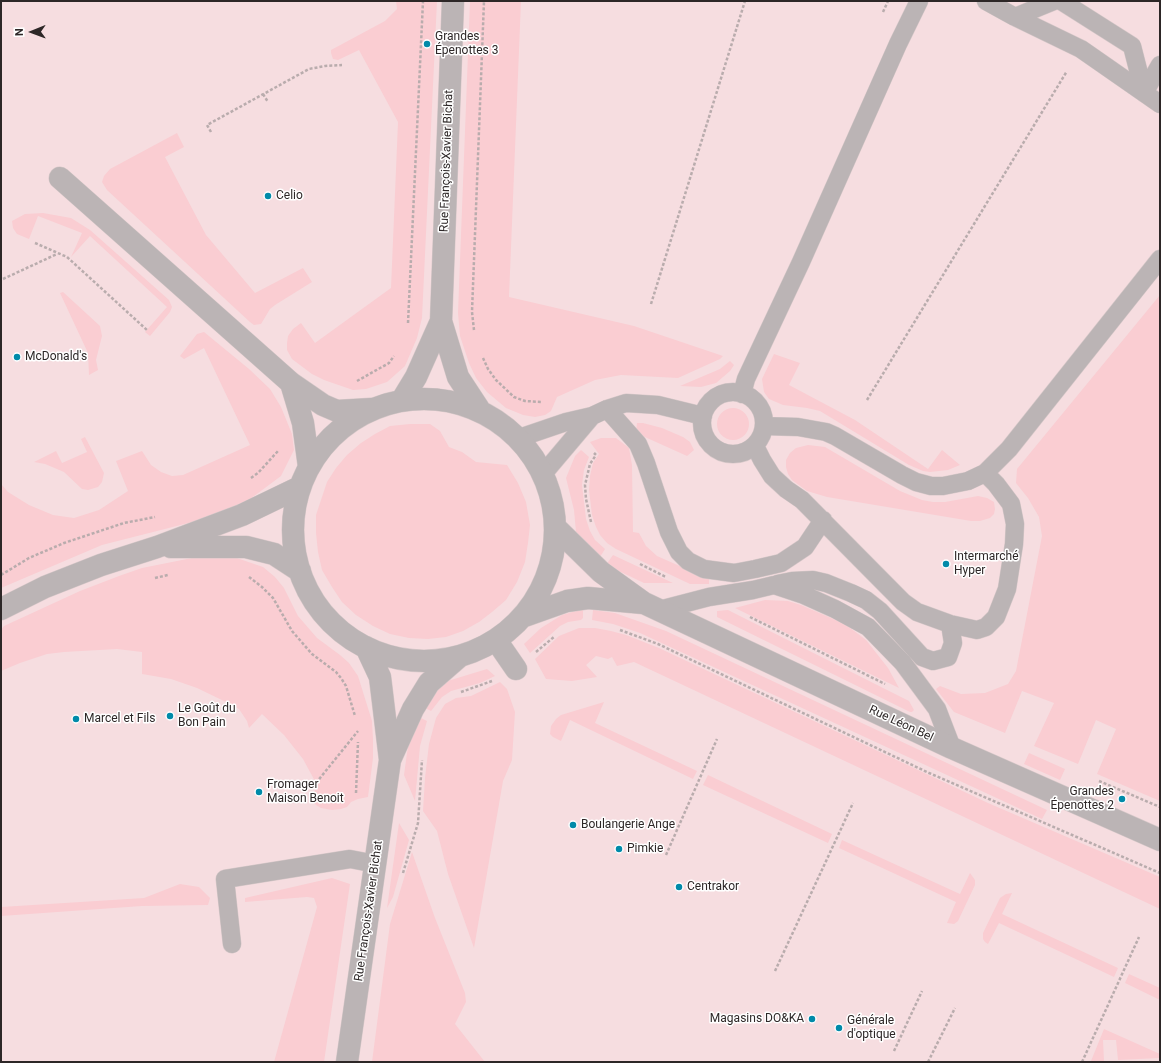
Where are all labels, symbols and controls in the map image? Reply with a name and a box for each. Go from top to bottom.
north arrow [12,12,52,52]
text: N [13,28,26,36]
place label: Grandes Épenottes 3 [435,30,499,58]
marker: Grandes Épenottes 3 [422,39,432,49]
street label: Rue François-Xavier Bichat [437,90,457,232]
place label: Celio [276,189,303,203]
marker: Celio [263,191,273,201]
place label: McDonald's [25,350,87,364]
marker: McDonald's [12,352,22,362]
place label: Intermarché Hyper [954,550,1019,578]
marker: Intermarché Hyper [941,559,951,569]
place label: Le Goût du Bon Pain [178,702,236,730]
street label: Rue Léon Bel [867,703,935,745]
marker: Le Goût du Bon Pain [165,711,175,721]
place label: Marcel et Fils [84,712,155,726]
marker: Marcel et Fils [71,714,81,724]
place label: Fromager Maison Benoit [267,778,344,806]
place label: Grandes Épenottes 2 [1050,785,1114,813]
marker: Fromager Maison Benoit [254,787,264,797]
marker: Grandes Épenottes 2 [1117,794,1127,804]
place label: Boulangerie Ange [581,818,675,832]
marker: Boulangerie Ange [568,820,578,830]
street label: Rue François-Xavier Bichat [352,840,386,982]
place label: Pimkie [627,842,663,856]
marker: Pimkie [614,844,624,854]
place label: Centrakor [687,880,739,894]
marker: Centrakor [674,882,684,892]
place label: Magasins DO&KA [710,1012,804,1026]
marker: Magasins DO&KA [807,1014,817,1024]
place label: Générale d'optique [847,1014,896,1042]
marker: Générale d'optique [834,1023,844,1033]

